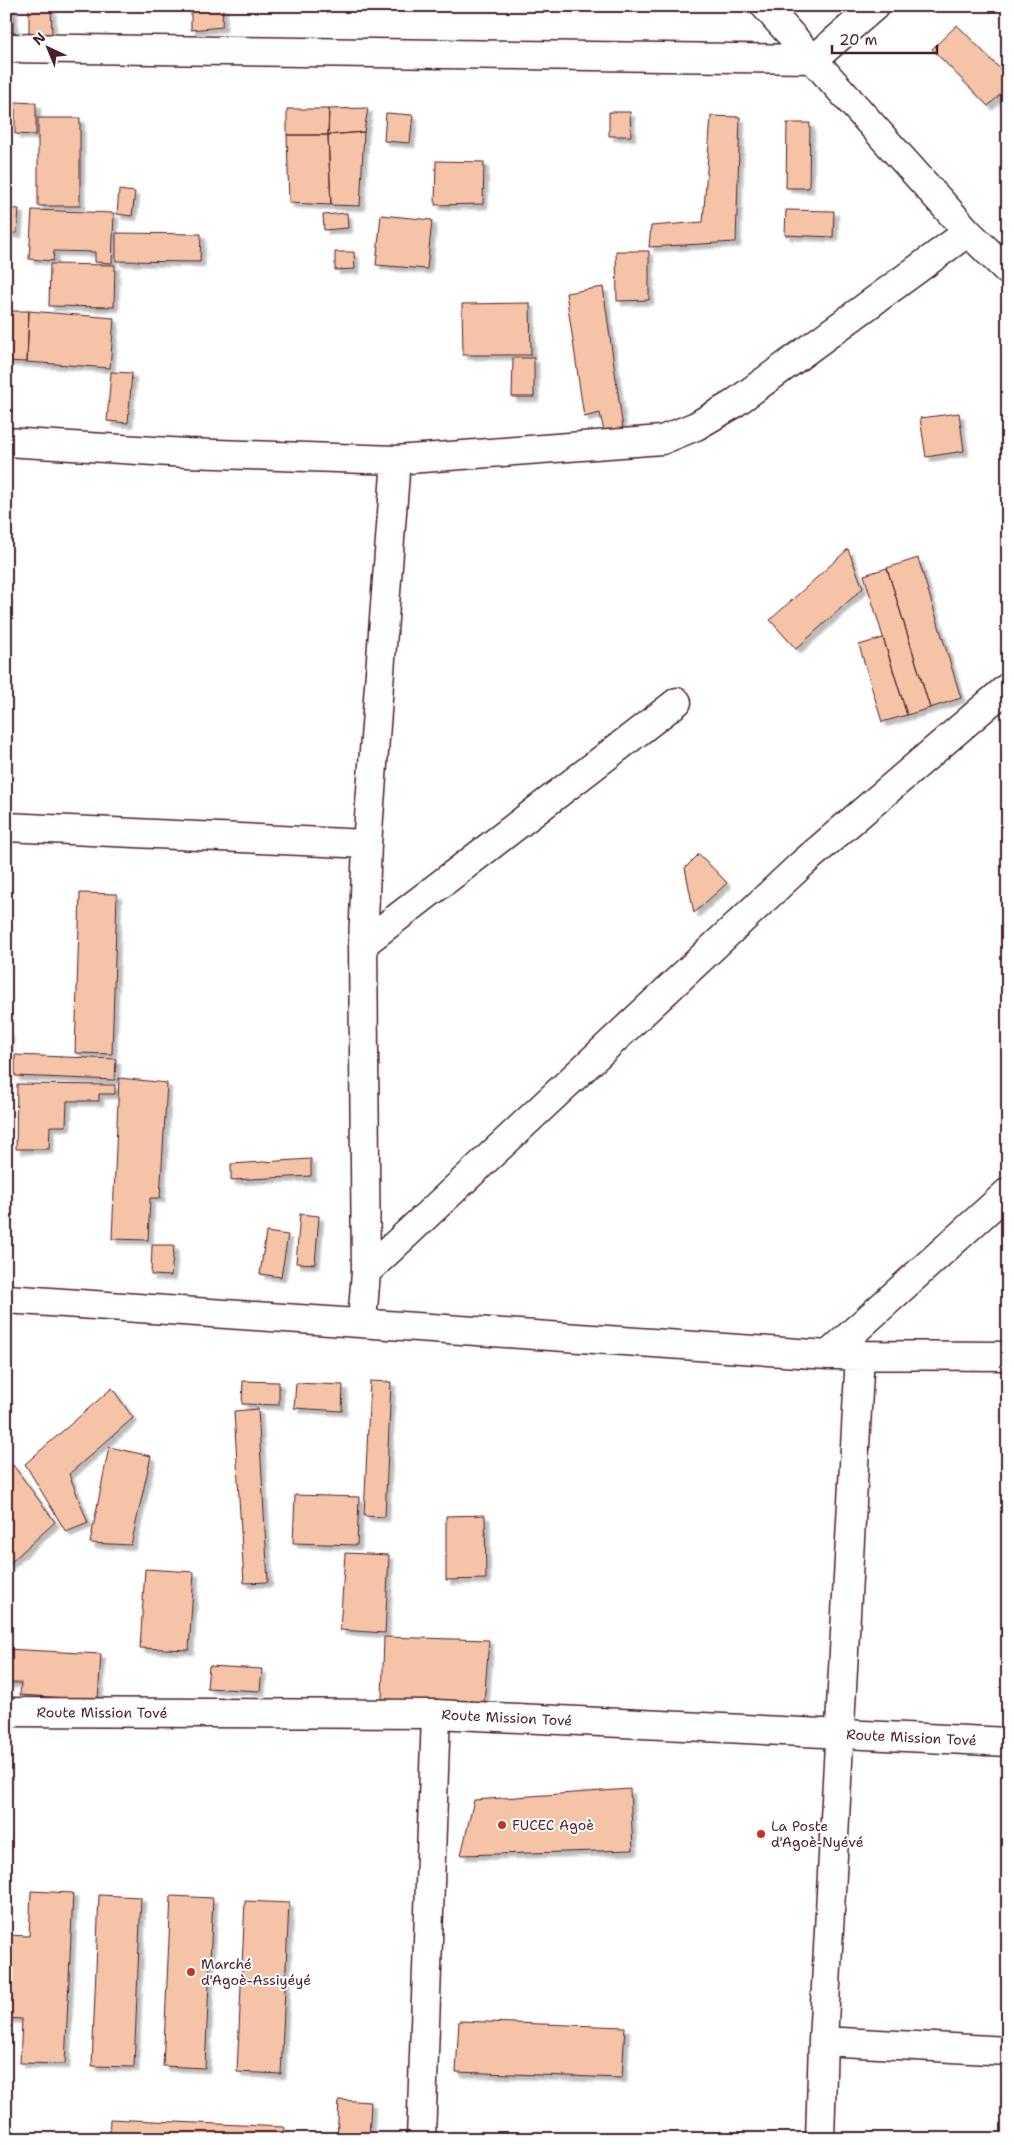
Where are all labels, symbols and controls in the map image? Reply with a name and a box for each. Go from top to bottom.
north arrow [22,22,72,72]
scale bar [832,22,936,54]
text: N [29,28,49,49]
text: 20 m [839,30,878,50]
street label: Route Mission Tové [37,1703,167,1722]
street label: Route Mission Tové [441,1705,573,1730]
street label: Route Mission Tové [846,1725,977,1749]
place label: FUCEC Agoè [512,1816,594,1834]
place label: La Poste d'Agoè-Nyévé [771,1817,864,1851]
marker: FUCEC Agoè [496,1819,508,1831]
marker: La Poste d'Agoè-Nyévé [755,1828,767,1840]
place label: Marché d'Agoè-Assiyéyé [201,1955,311,1989]
marker: Marché d'Agoè-Assiyéyé [185,1966,197,1978]

